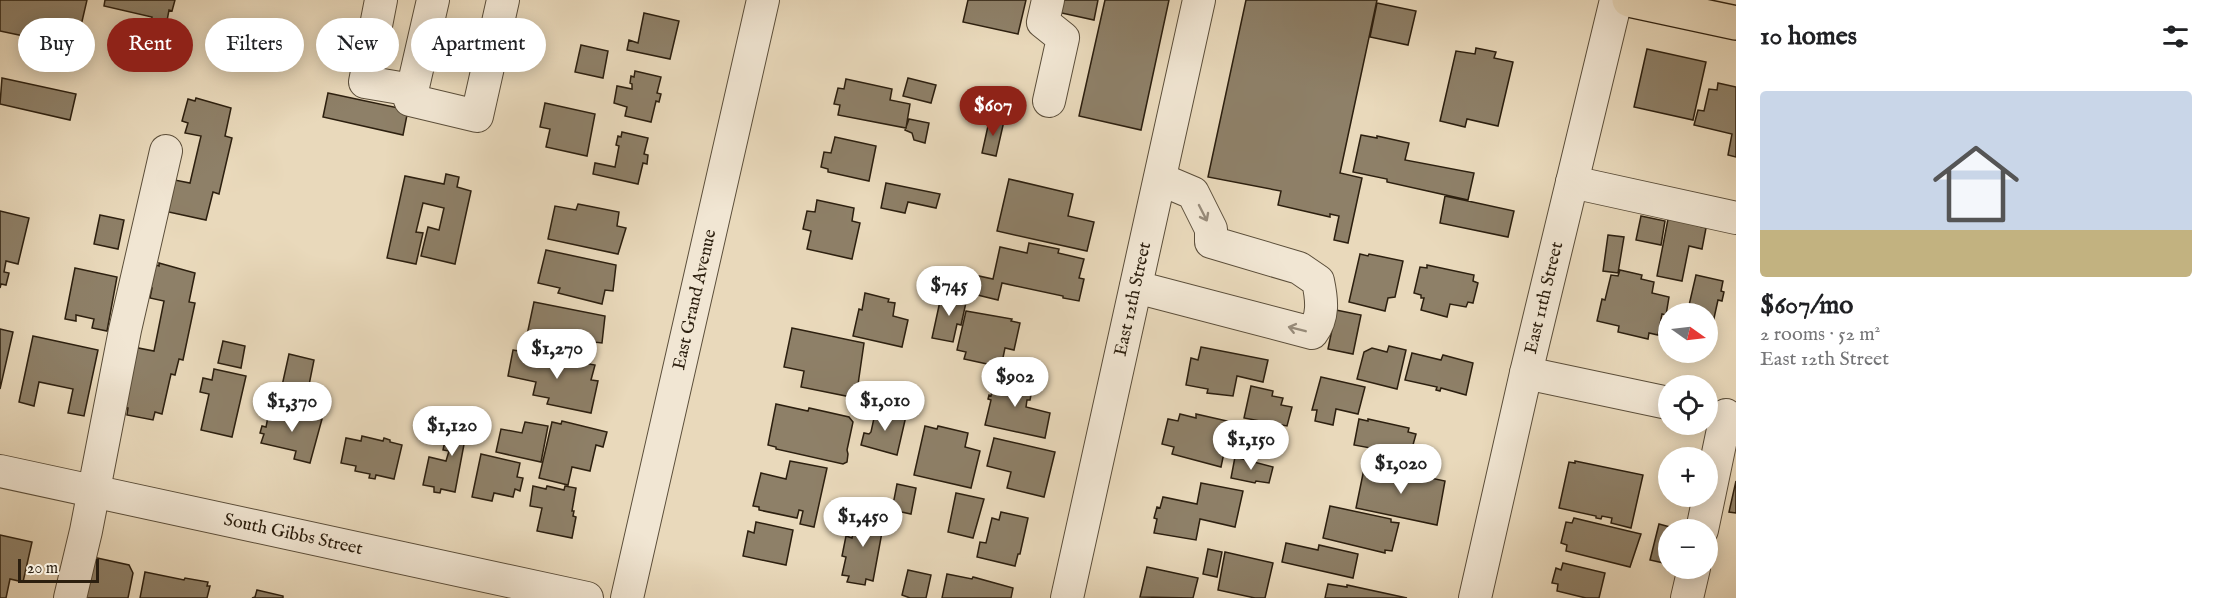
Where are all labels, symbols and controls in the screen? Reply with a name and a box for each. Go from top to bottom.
chip: Buy [18,18,95,72]
chip: Rent [107,18,193,72]
chip: Filters [205,18,304,72]
chip: New [316,18,399,72]
chip: Apartment [411,18,546,72]
text: 10 homes [1760,20,1857,53]
icon: filters [2159,20,2192,53]
pin: $607 [957,86,1029,137]
text: $607 [974,93,1012,118]
icon: home [1922,130,2030,238]
one-way arrow [1198,203,1209,221]
street label: East Grand Avenue [668,227,722,372]
street label: East 11th Street [1520,239,1569,356]
street label: East 12th Street [1109,240,1157,358]
pin: $745 [913,266,985,317]
text: $745 [930,273,968,298]
text: $607/mo [1760,289,1853,322]
north arrow [1658,303,1718,363]
map controls [1658,303,1718,579]
one-way arrow [1288,322,1307,334]
text: 2 rooms · 52 m² [1760,322,1880,347]
pin: $1,270 [508,329,606,380]
text: $1,270 [531,336,583,361]
text: East 12th Street [1760,347,1889,372]
pin: $902 [979,357,1051,408]
text: $902 [995,364,1035,389]
button: locate [1658,375,1718,435]
pin: $1,010 [836,381,934,432]
pin: $1,370 [243,382,341,433]
text: $1,010 [860,388,910,413]
text: $1,370 [267,389,317,414]
pin: $1,120 [403,406,501,457]
text: $1,120 [427,413,477,438]
pin: $1,150 [1202,420,1300,471]
text: $1,150 [1227,427,1275,452]
pin: $1,020 [1352,444,1450,495]
button: + [1658,447,1718,507]
text: $1,020 [1375,451,1427,476]
pin: $1,450 [814,497,912,548]
text: $1,450 [837,504,889,529]
street label: South Gibbs Street [222,508,365,561]
button: − [1658,519,1718,579]
scale bar [18,556,99,584]
text: 20 m [27,559,58,579]

